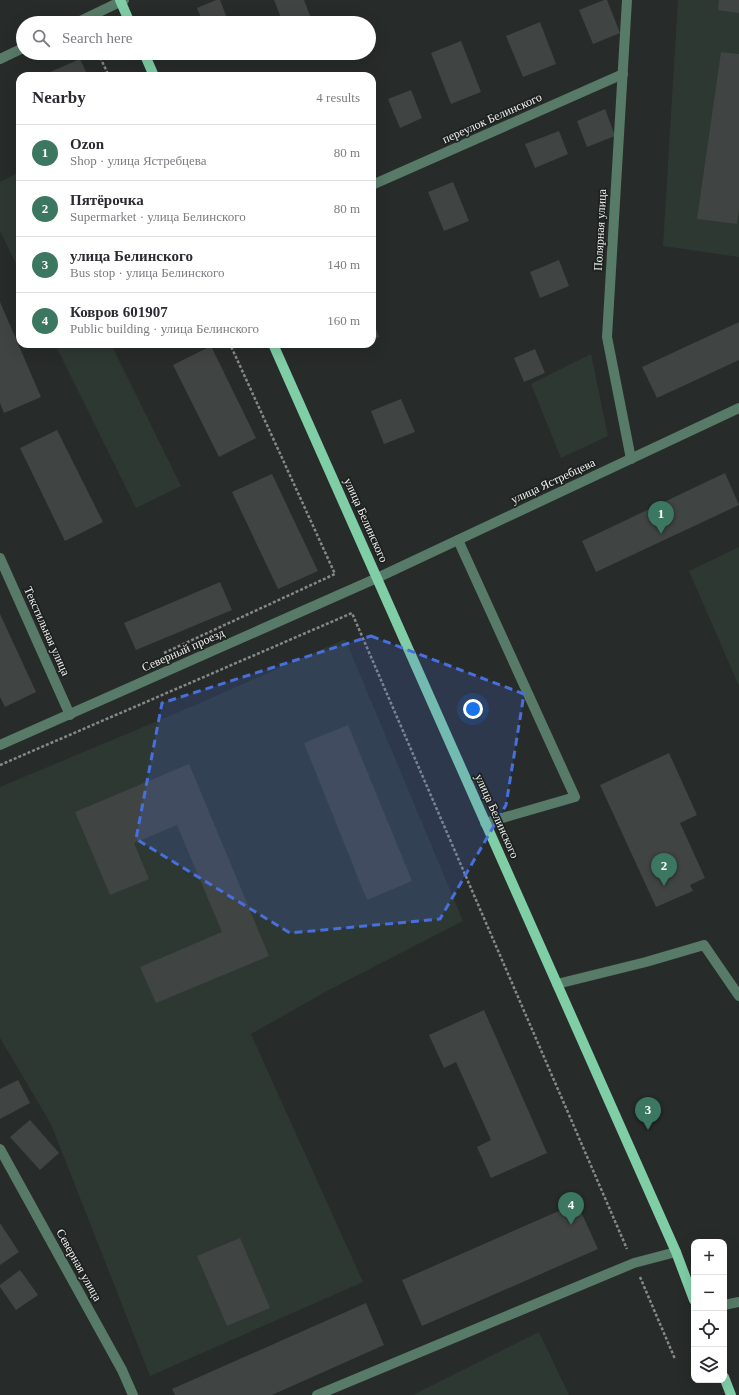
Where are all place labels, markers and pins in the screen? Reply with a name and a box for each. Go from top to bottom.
pin: 1 [648,501,674,534]
pin: 2 [651,853,677,886]
pin: 3 [635,1097,661,1130]
pin: 4 [558,1192,584,1225]

